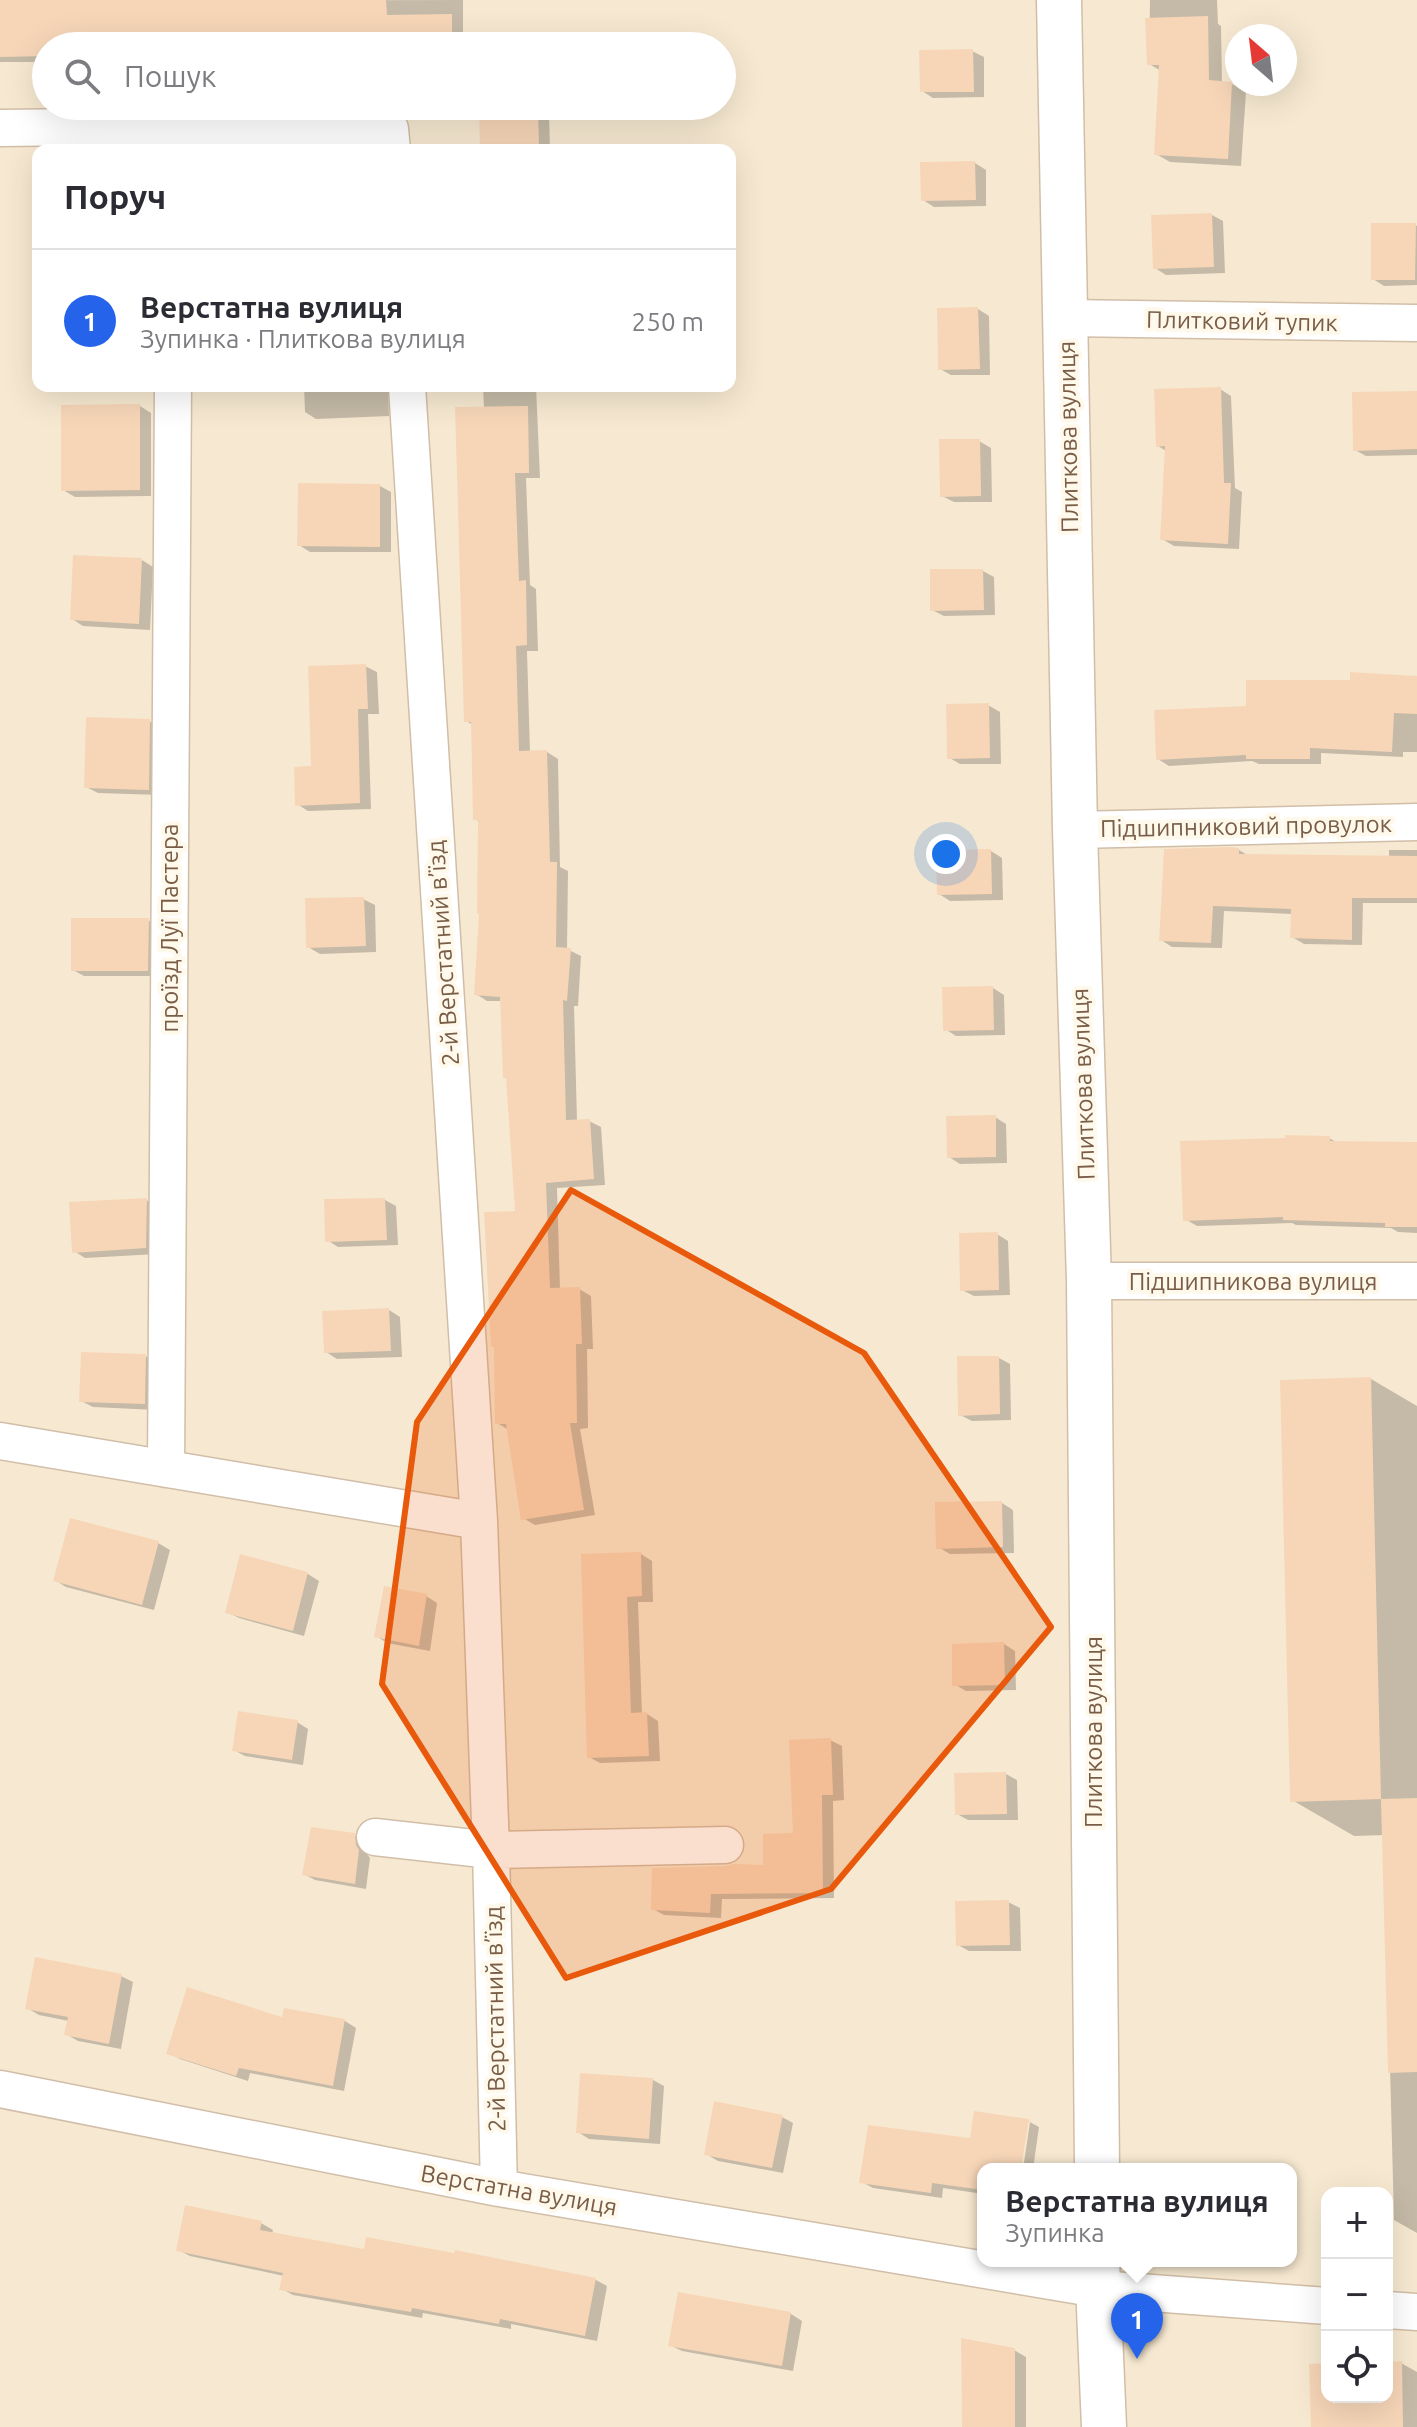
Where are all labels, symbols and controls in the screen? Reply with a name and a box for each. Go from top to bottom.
north arrow [1225,24,1297,96]
search box [32,32,736,120]
icon: search [60,54,104,98]
text: Пошук [124,59,217,93]
text: Поруч [64,177,166,215]
text: Верстатна вулиця [140,290,403,324]
street label: Плитковий тупик [1146,306,1338,336]
text: 1 [83,307,97,336]
text: 250 m [632,307,704,336]
text: Зупинка · Плиткова вулиця [140,324,466,353]
street label: Плиткова вулиця [1053,341,1083,533]
street label: Підшипниковий провулок [1100,810,1392,842]
street label: проїзд Луї Пастера [156,824,183,1032]
your location [926,834,966,874]
street label: 2-й Верстатний в’їзд [422,839,464,1067]
street label: Плиткова вулиця [1066,988,1100,1180]
street label: Підшипникова вулиця [1129,1268,1377,1295]
street label: Плиткова вулиця [1080,1636,1107,1828]
street label: 2-й Верстатний в’їзд [480,1906,510,2132]
street label: Верстатна вулиця [419,2159,619,2221]
popup [977,2163,1297,2267]
text: Верстатна вулиця [1005,2184,1269,2218]
map controls [1321,2187,1393,2403]
button: + [1321,2187,1393,2259]
text: Зупинка [1005,2218,1105,2247]
button: − [1321,2259,1393,2331]
pin: 1 [1111,2293,1163,2359]
button: locate [1321,2331,1393,2403]

